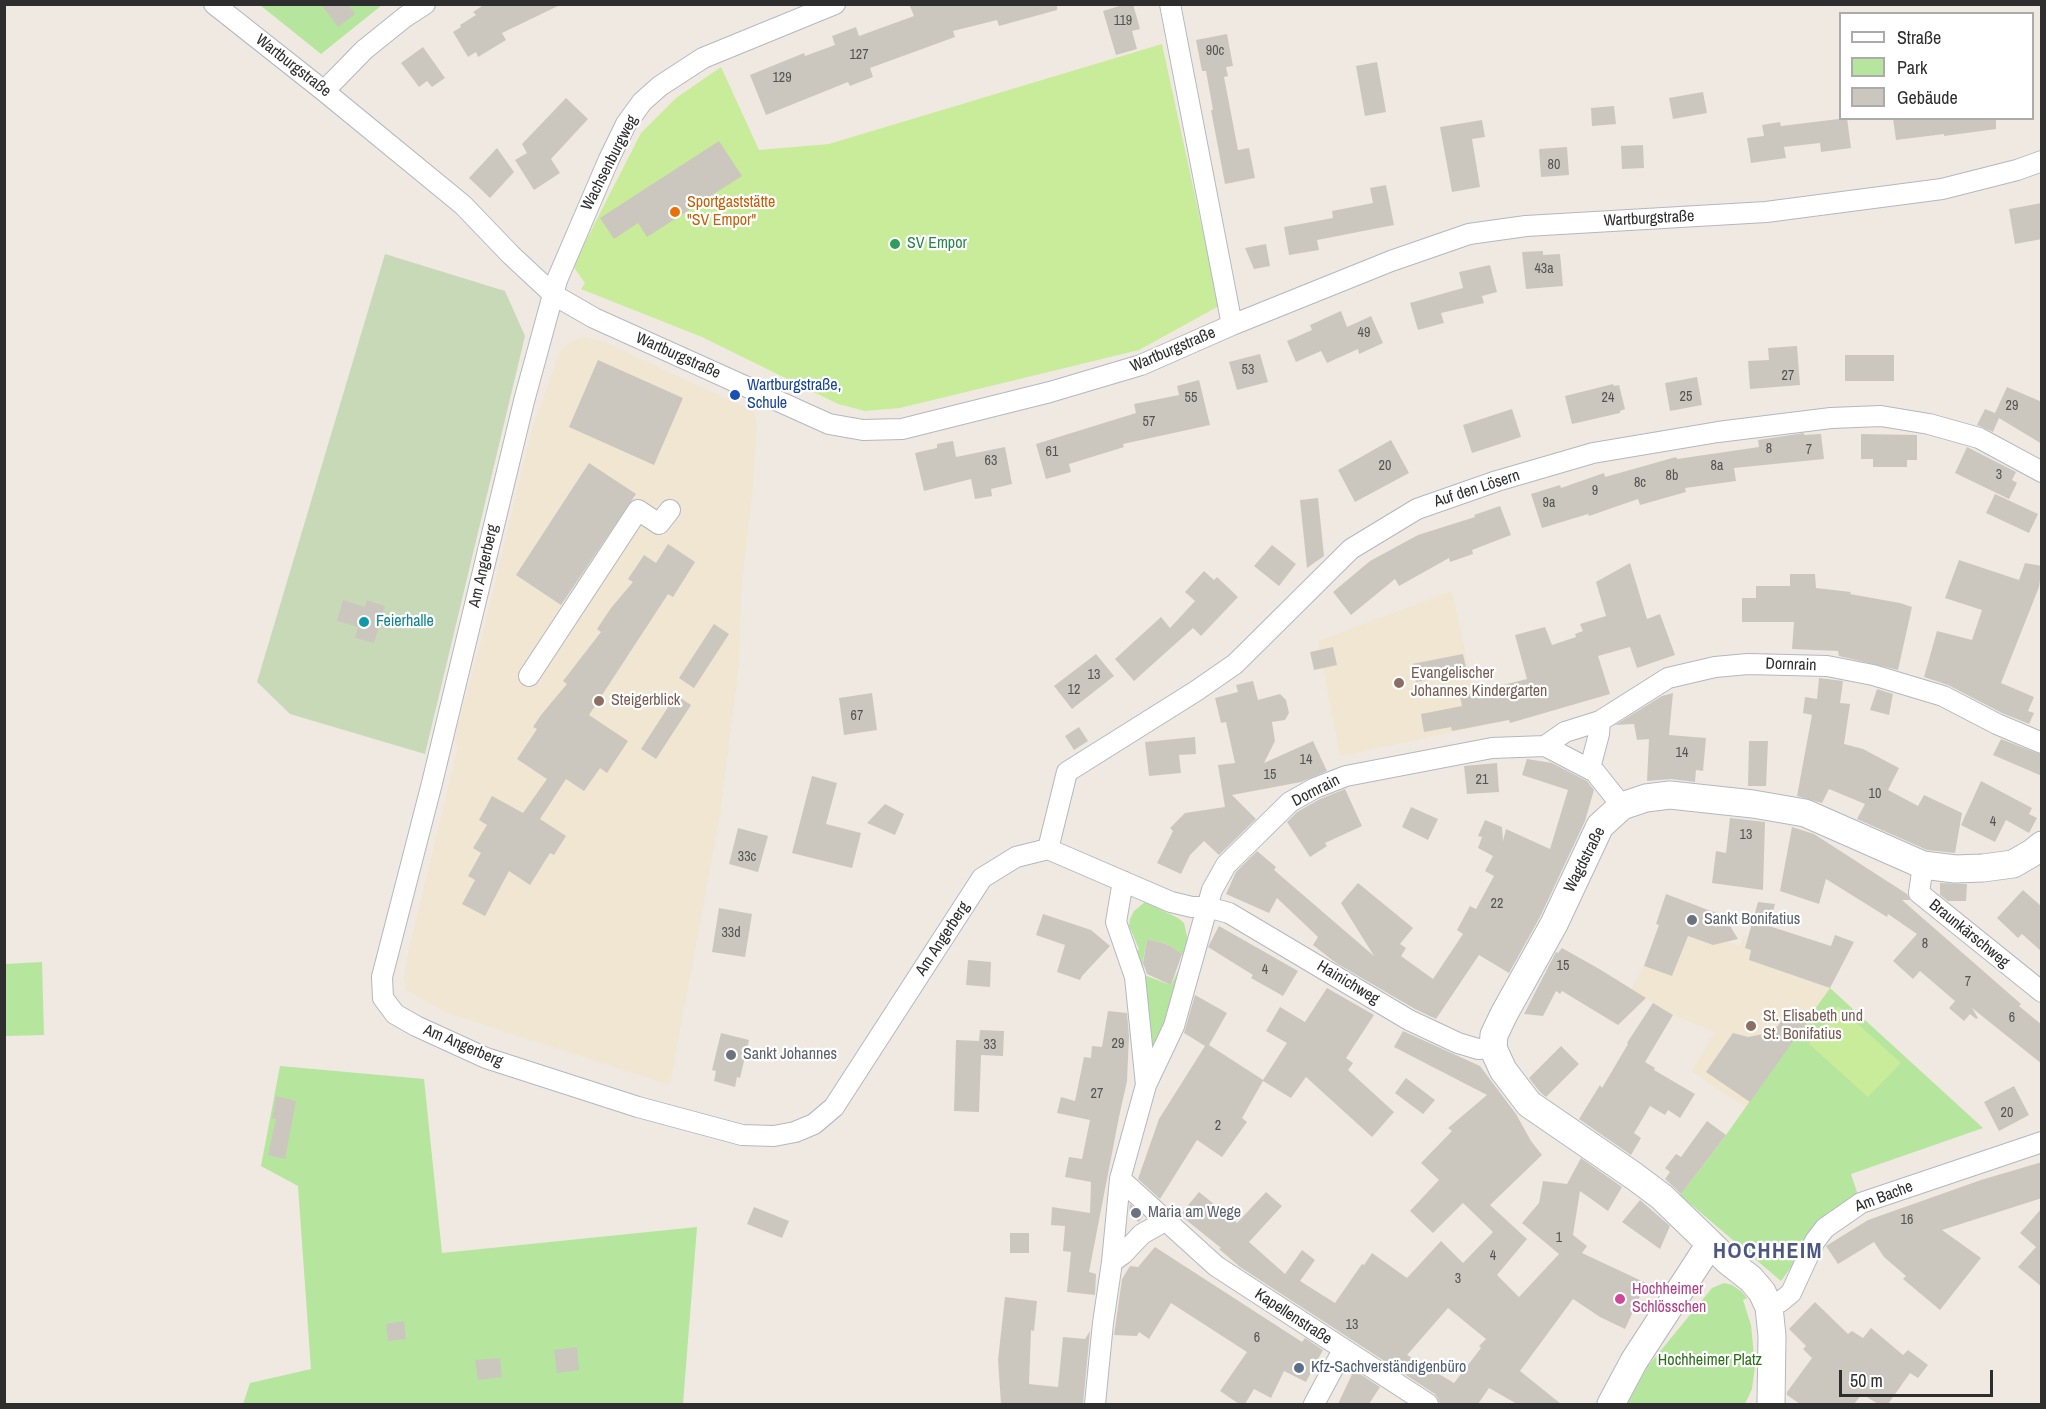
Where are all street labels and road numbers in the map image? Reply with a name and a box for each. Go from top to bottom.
street label: Wartburgstraße [251,31,335,101]
street label: Wachsenburgweg [578,112,642,214]
street label: Wartburgstraße [1603,207,1695,231]
street label: Wartburgstraße [1128,323,1218,377]
street label: Wartburgstraße [633,329,723,383]
street label: Auf den Lösern [1432,466,1522,512]
street label: Am Angerberg [465,523,503,609]
street label: Dornrain [1765,655,1817,675]
street label: Dornrain [1289,771,1343,811]
street label: Wagdstraße [1560,824,1610,896]
street label: Braunkärschweg [1925,896,2013,972]
street label: Am Angerberg [912,898,974,980]
street label: Hainichweg [1313,957,1383,1009]
street label: Am Angerberg [420,1021,506,1071]
street label: Am Bache [1852,1177,1916,1217]
street label: Kapellenstraße [1251,1285,1335,1349]

